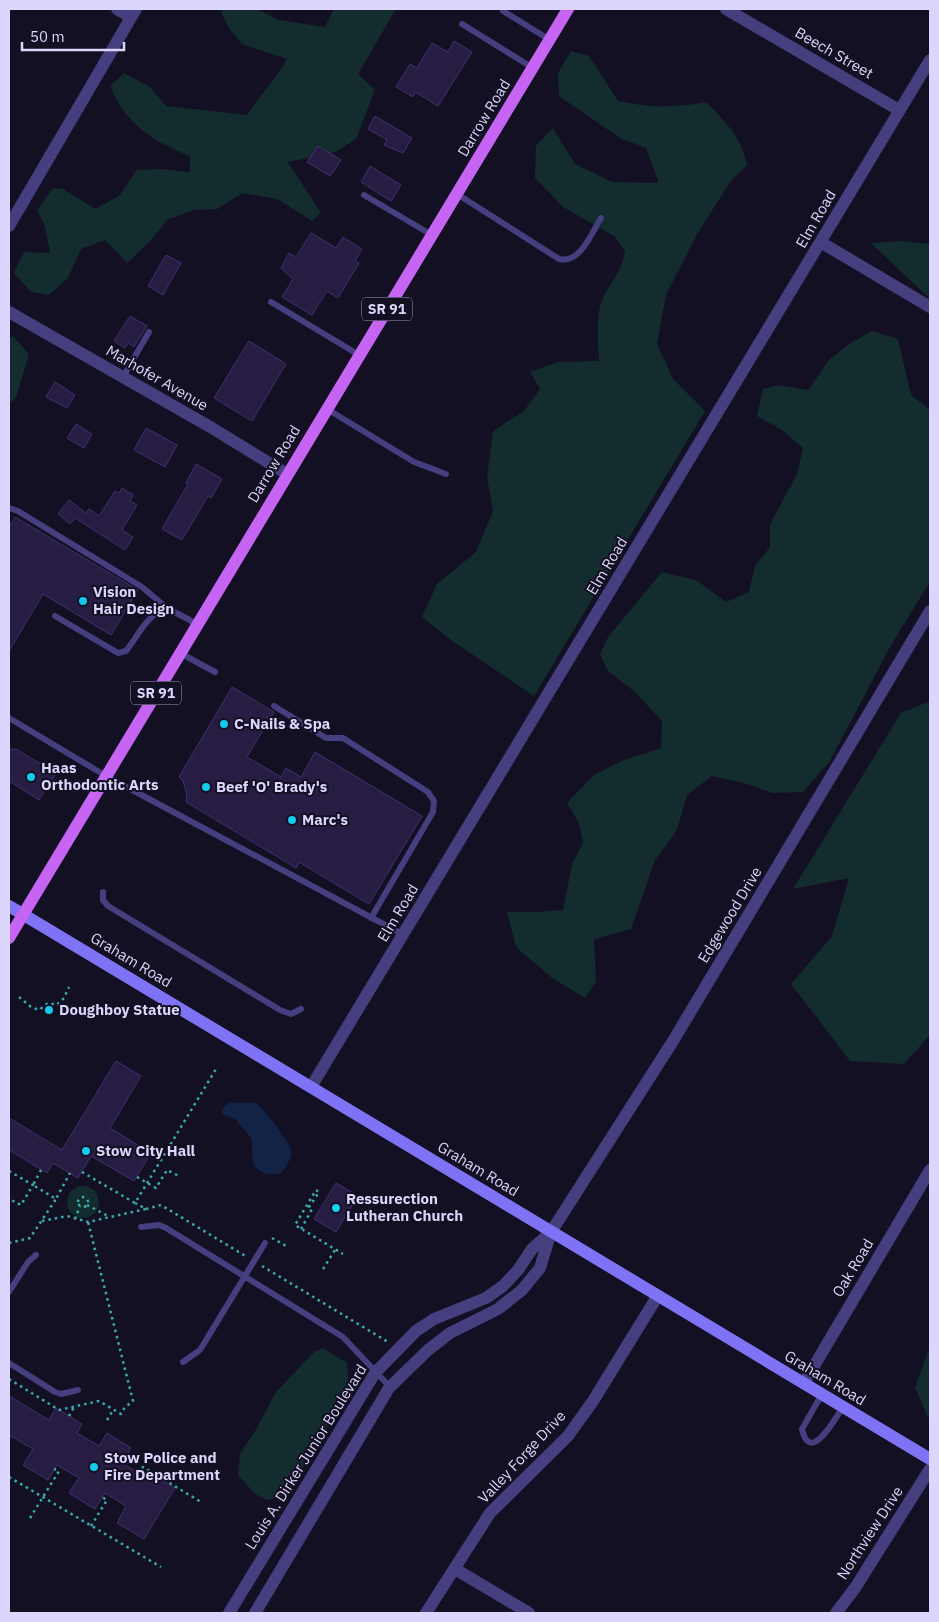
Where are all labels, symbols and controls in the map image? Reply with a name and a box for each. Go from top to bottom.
scale bar [22,20,125,52]
street label: Beech Street [792,23,877,83]
text: 50 m [30,27,65,46]
street label: Darrow Road [453,76,514,160]
street label: Elm Road [791,186,840,251]
road number: SR 91 [362,298,412,320]
street label: Marhofer Avenue [103,341,212,414]
street label: Darrow Road [243,422,304,506]
street label: Elm Road [582,533,631,598]
place label: Vision Hair Design [93,582,174,618]
marker: Vision Hair Design [77,595,89,607]
road number: SR 91 [131,681,181,704]
place label: C-Nails & Spa [234,714,331,733]
marker: C-Nails & Spa [218,718,230,730]
place label: Haas Orthodontic Arts [41,758,159,794]
marker: Haas Orthodontic Arts [25,771,37,783]
place label: Beef 'O' Brady's [216,777,328,796]
marker: Beef 'O' Brady's [200,781,212,793]
place label: Marc's [302,810,349,829]
marker: Marc's [286,814,298,826]
street label: Edgewood Drive [693,863,766,966]
street label: Elm Road [373,880,422,945]
street label: Graham Road [87,928,175,991]
place label: Doughboy Statue [59,1000,180,1019]
marker: Doughboy Statue [43,1004,55,1016]
street label: Graham Road [434,1137,522,1200]
place label: Stow City Hall [96,1141,196,1160]
marker: Stow City Hall [80,1145,92,1157]
place label: Ressurection Lutheran Church [346,1189,463,1225]
marker: Ressurection Lutheran Church [330,1202,342,1214]
street label: Oak Road [828,1235,877,1300]
street label: Graham Road [781,1346,869,1409]
street label: Louis A. Dirker Junior Boulevard [241,1361,371,1553]
street label: Valley Forge Drive [474,1406,569,1507]
place label: Stow Police and Fire Department [104,1448,220,1484]
marker: Stow Police and Fire Department [88,1461,100,1473]
street label: Northview Drive [832,1483,907,1583]

